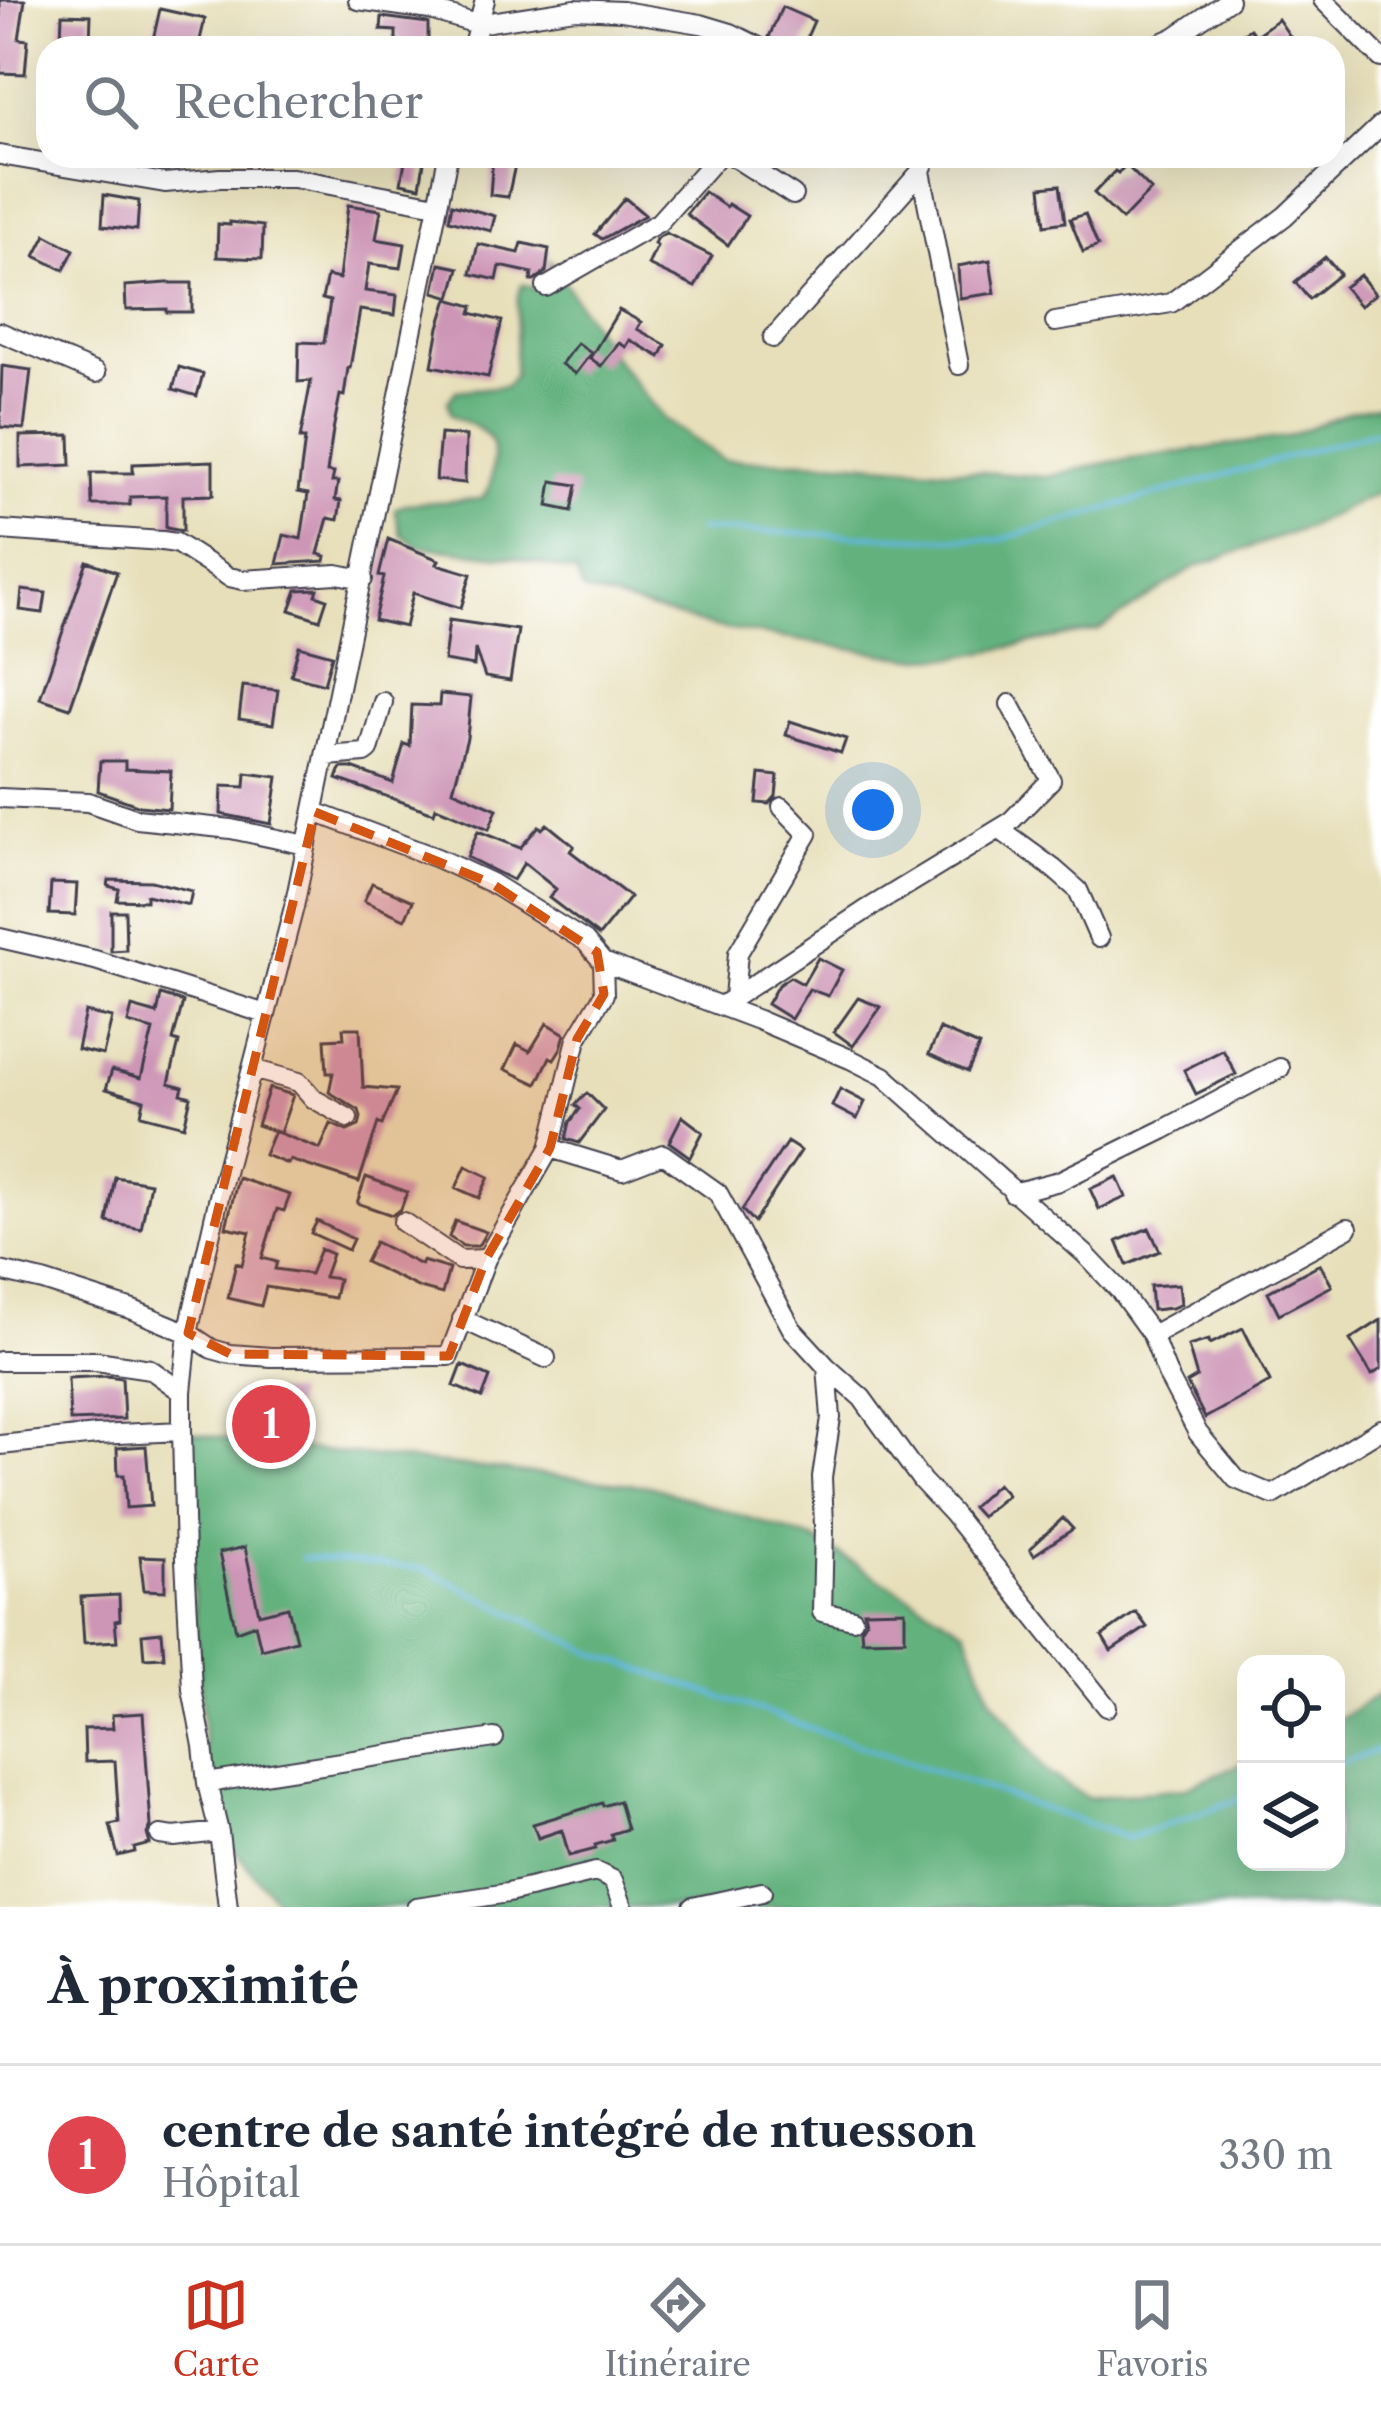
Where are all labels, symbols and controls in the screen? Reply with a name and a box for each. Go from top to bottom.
search box [36,36,1345,168]
icon: search [78,69,144,135]
text: Rechercher [174,74,423,130]
your location [843,780,903,840]
pin: 1 [232,1379,310,1469]
map controls [1237,1655,1345,1871]
button: locate [1237,1655,1345,1763]
button: layers [1237,1763,1345,1871]
text: À proximité [48,1954,359,2016]
text: centre de santé intégré de ntuesson [162,2103,976,2159]
text: 1 [78,2131,96,2179]
text: 330 m [1219,2131,1333,2179]
text: Hôpital [162,2159,300,2207]
tab: Carte [173,2272,260,2385]
tab: Itinéraire [605,2272,751,2385]
tab: Favoris [1096,2272,1208,2385]

